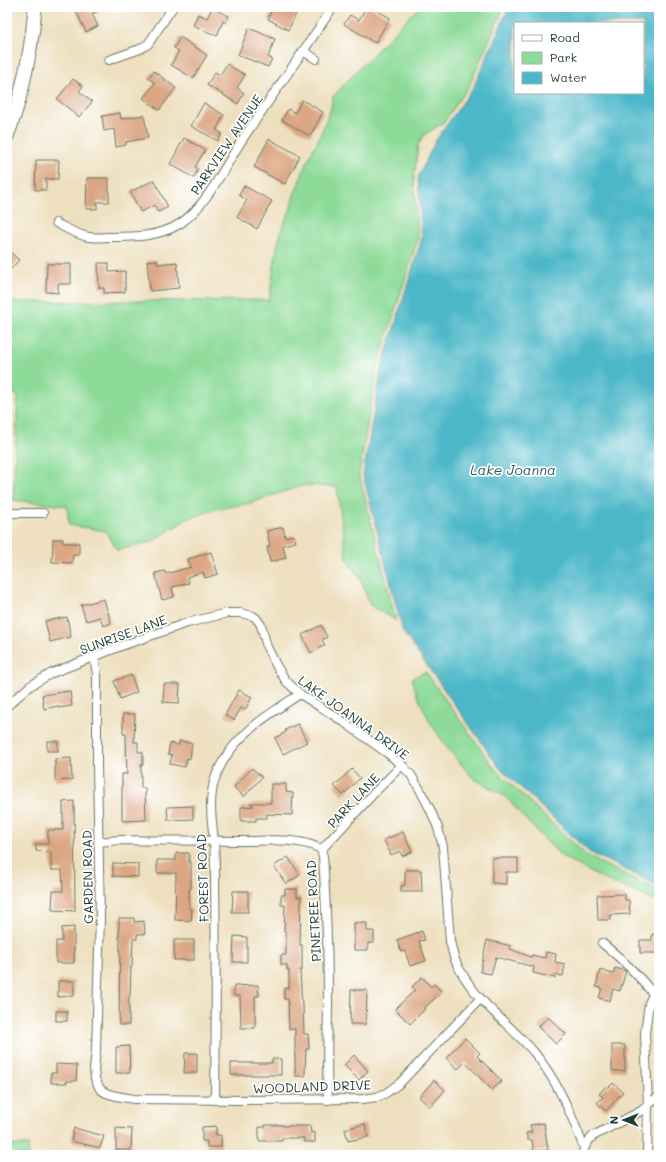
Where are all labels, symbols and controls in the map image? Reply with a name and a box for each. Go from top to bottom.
legend [514,22,644,94]
text: Road [550,29,580,45]
text: Park [550,49,577,65]
text: Water [550,69,587,85]
street label: PARKVIEW AVENUE [186,90,266,198]
water label: Lake Joanna [470,460,556,479]
street label: SUNRISE LANE [77,610,169,658]
street label: LAKE JOANNA DRIVE [295,671,413,763]
street label: PARK LANE [323,769,383,831]
street label: GARDEN ROAD [78,830,96,924]
street label: FOREST ROAD [192,833,212,923]
street label: PINETREE ROAD [302,860,324,962]
street label: WOODLAND DRIVE [253,1075,371,1097]
north arrow [604,1100,644,1140]
text: N [606,1116,621,1124]

